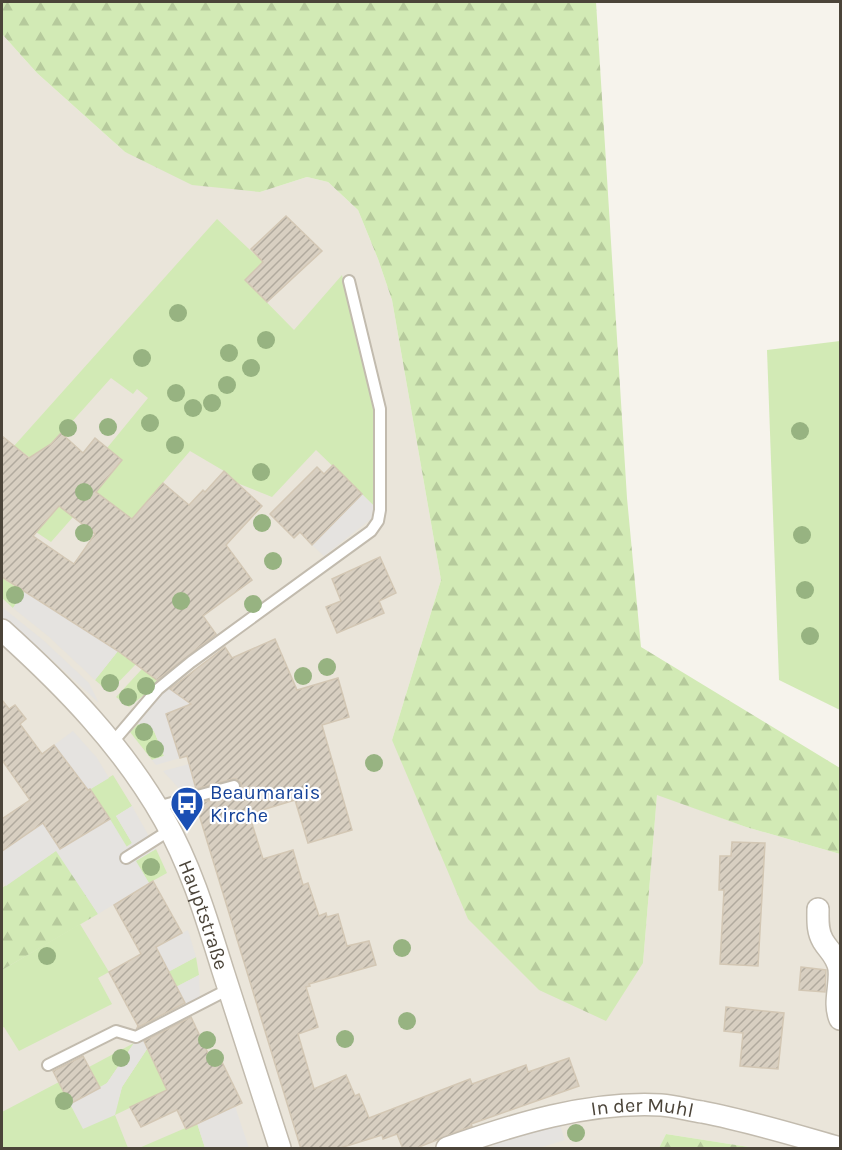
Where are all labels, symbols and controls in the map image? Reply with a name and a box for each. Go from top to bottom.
place label: Beaumarais Kirche [210,781,320,827]
bus stop icon: Beaumarais Kirche [169,785,205,832]
street label: Hauptstraße [174,857,233,973]
street label: In der Muhl [589,1093,696,1122]

